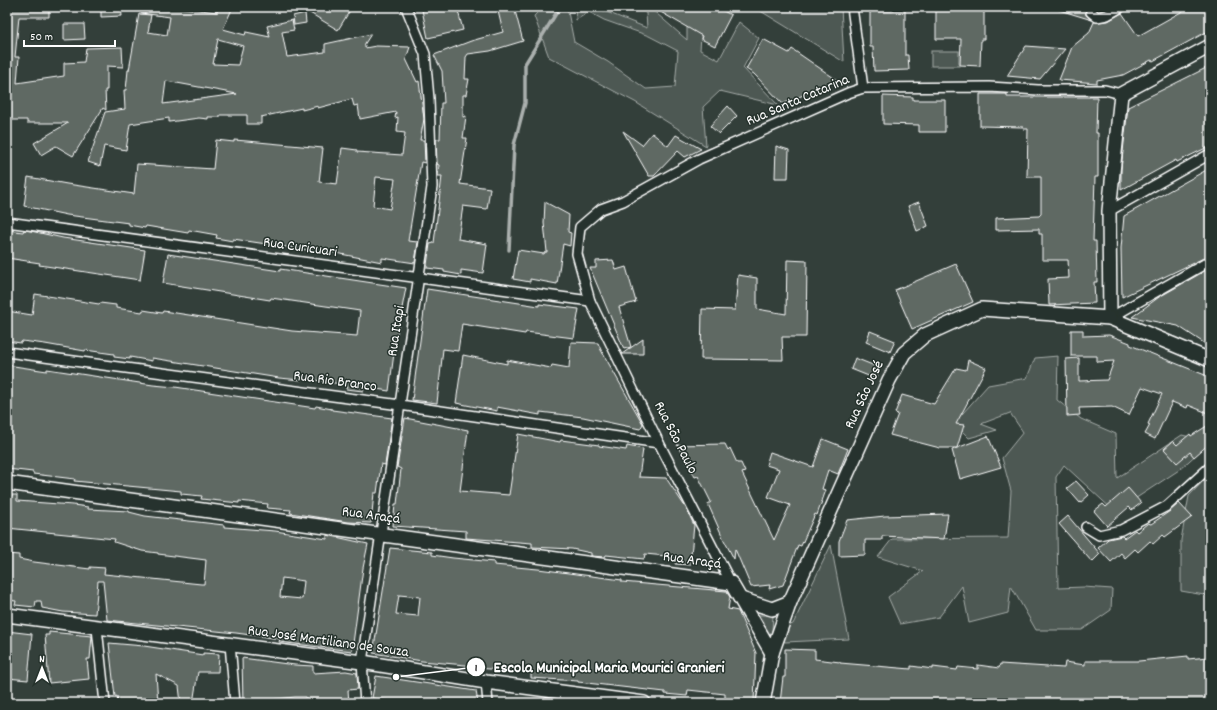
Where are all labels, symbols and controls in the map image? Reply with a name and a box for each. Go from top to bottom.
scale bar [24,22,115,48]
text: 50 m [30,29,53,46]
street label: Rua Santa Catarina [743,69,854,133]
street label: Rua Curicuari [262,232,339,264]
street label: Rua Itapi [382,304,412,358]
street label: Rua São José [840,357,890,433]
street label: Rua Rio Branco [292,365,378,399]
street label: Rua São Paulo [647,398,703,478]
street label: Rua Araçá [340,501,402,531]
street label: Rua Araçá [661,546,723,576]
street label: Rua José Martiliano de Souza [246,620,411,664]
north arrow [22,648,62,688]
text: N [39,652,45,668]
callout: Escola Municipal Maria Mourici Granieri [466,653,732,681]
text: Escola Municipal Maria Mourici Granieri [494,657,724,680]
text: 1 [475,660,478,677]

